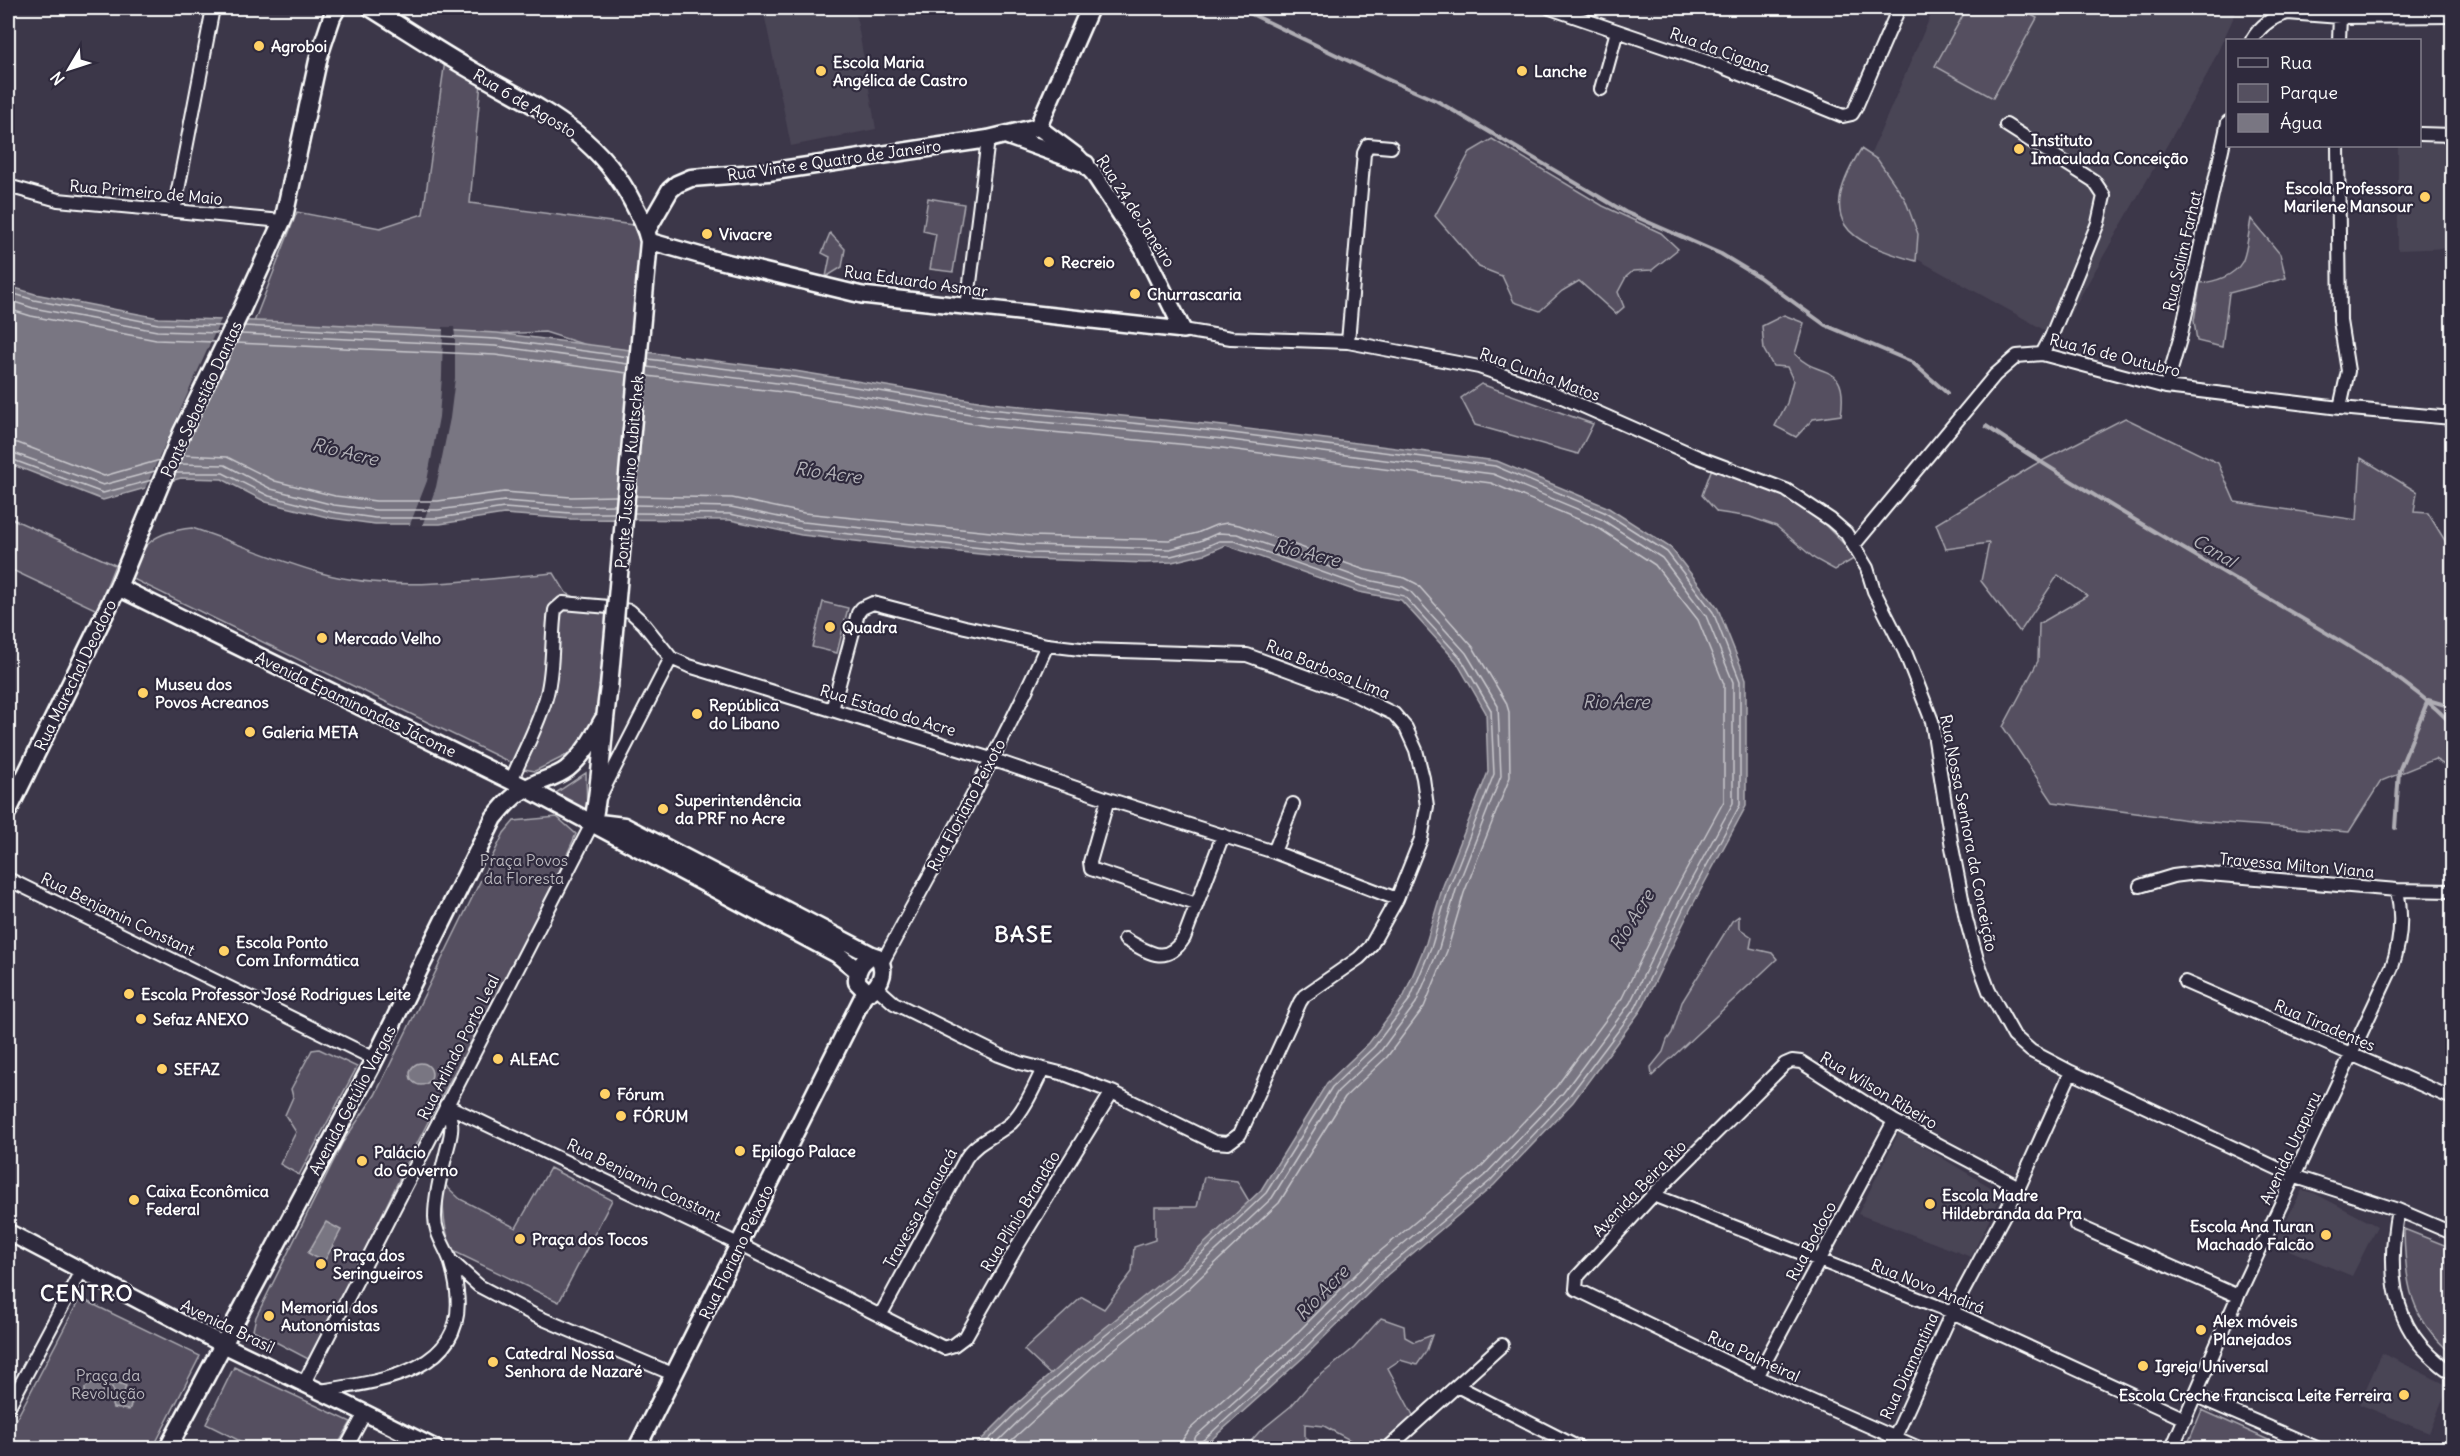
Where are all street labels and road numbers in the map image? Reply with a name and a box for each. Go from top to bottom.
street label: Rua da Cigana [1667,23,1773,77]
street label: Rua 6 de Agosto [470,64,580,142]
street label: Rua Vinte e Quatro de Janeiro [726,135,942,185]
street label: Rua 24 de Janeiro [1092,151,1180,271]
street label: Rua Primeiro de Maio [69,175,223,209]
street label: Rua Salim Farhat [2158,188,2206,313]
street label: Rua Eduardo Asmar [843,261,990,301]
street label: Ponte Sebastião Dantas [156,318,246,480]
street label: Rua 16 de Outubro [2048,329,2182,381]
street label: Rua Cunha Matos [1477,343,1603,405]
street label: Ponte Juscelino Kubitschek [611,375,647,569]
street label: Rua Marechal Deodoro [30,596,120,754]
street label: Rua Barbosa Lima [1263,635,1393,703]
street label: Avenida Epaminondas Jácome [252,647,460,761]
street label: Rua Estado do Acre [818,680,958,740]
street label: Rua Nossa Senhora da Conceição [1936,713,2002,953]
street label: Rua Floriano Peixoto [923,735,1009,875]
street label: Travessa Milton Viana [2219,848,2375,882]
street label: Rua Benjamin Constant [38,868,199,960]
street label: Rua Arlindo Porto Leal [413,971,503,1123]
street label: Rua Tiradentes [2271,995,2379,1055]
street label: Avenida Getúlio Vargas [304,1022,400,1178]
street label: Rua Wilson Ribeiro [1817,1047,1941,1133]
street label: Avenida Urapuru [2255,1088,2325,1208]
street label: Rua Benjamin Constant [564,1134,725,1226]
street label: Avenida Beira Rio [1588,1136,1690,1240]
street label: Travessa Tarauacá [879,1145,961,1271]
street label: Rua Plínio Brandão [976,1147,1064,1275]
street label: Rua Floriano Peixoto [695,1181,777,1323]
street label: Rua Bodoco [1782,1198,1840,1284]
street label: Rua Novo Andirá [1868,1254,1988,1318]
street label: Avenida Brasil [178,1295,278,1357]
street label: Rua Diamantina [1875,1309,1943,1423]
street label: Rua Palmeiral [1705,1326,1803,1386]

